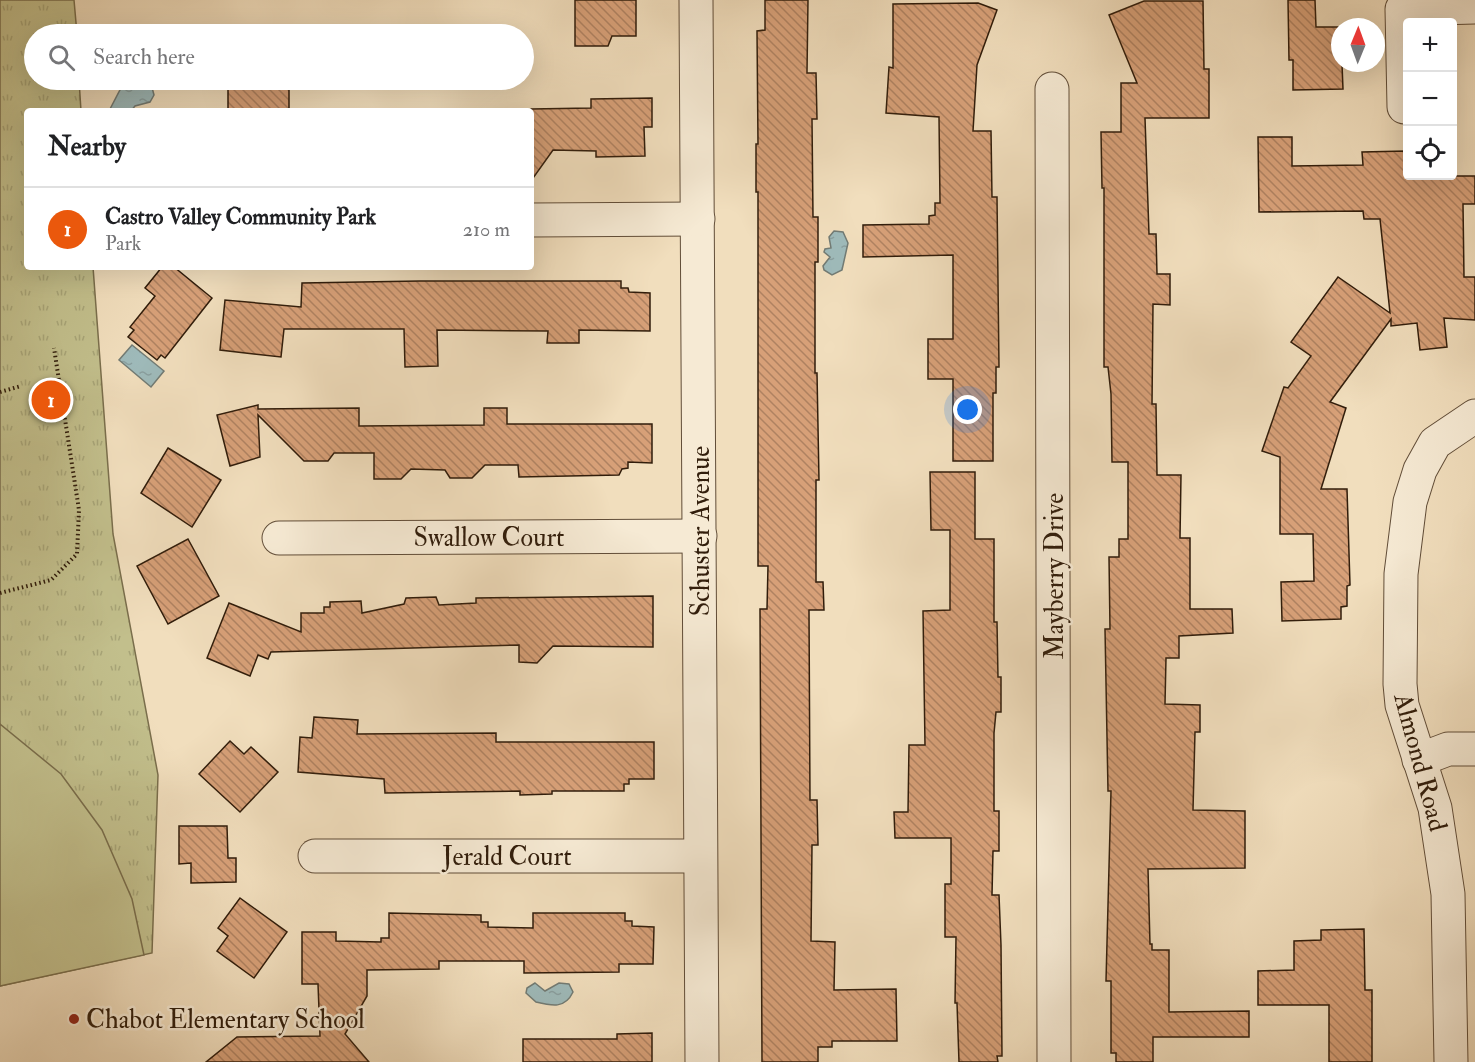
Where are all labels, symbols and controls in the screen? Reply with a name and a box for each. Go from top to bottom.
north arrow [1331,18,1385,72]
map controls [1403,18,1457,180]
button: + [1403,18,1457,72]
search box [24,24,534,90]
icon: search [45,41,78,74]
text: Search here [93,43,195,71]
button: − [1403,72,1457,126]
button: locate [1403,126,1457,180]
text: Nearby [48,131,126,163]
text: Castro Valley Community Park [105,203,376,231]
text: 1 [64,217,71,242]
text: 210 m [463,217,510,242]
text: Park [105,231,141,256]
pin: 1 [32,378,70,422]
your location [953,395,982,424]
street label: Schuster Avenue [685,446,717,616]
street label: Mayberry Drive [1039,493,1071,659]
street label: Swallow Court [413,522,565,554]
street label: Almond Road [1386,689,1454,835]
street label: Jerald Court [441,841,572,873]
place label: Chabot Elementary School [86,1004,365,1036]
marker: Chabot Elementary School [67,1012,81,1026]

